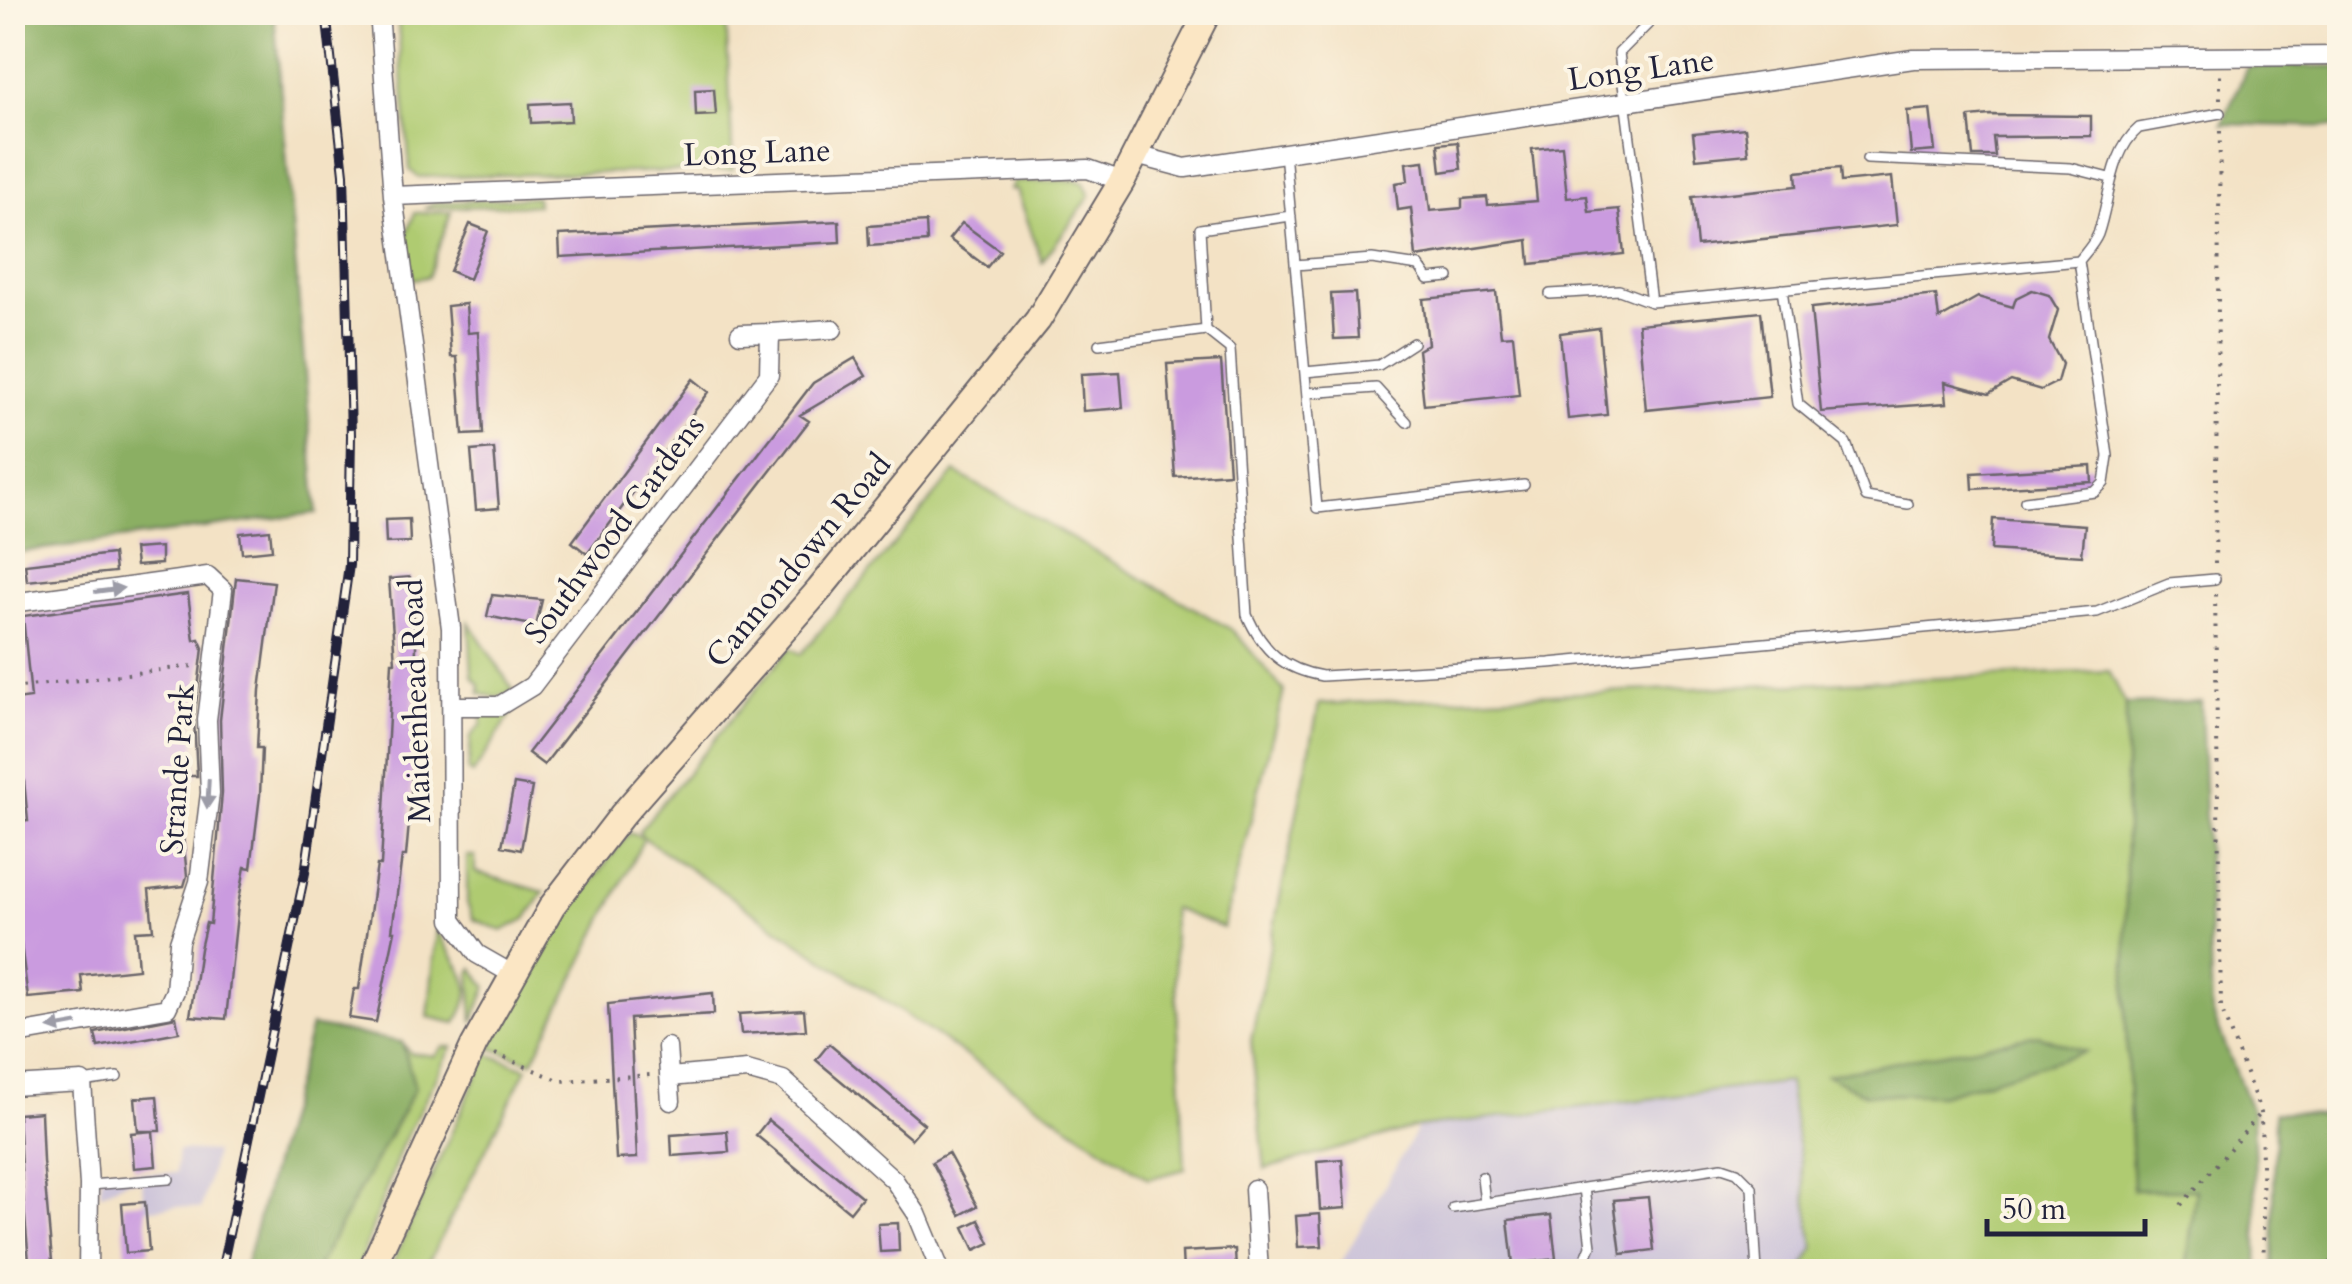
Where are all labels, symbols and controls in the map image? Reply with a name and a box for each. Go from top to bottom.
street label: Long Lane [1565,38,1717,102]
street label: Long Lane [683,128,831,178]
street label: Southwood Gardens [514,406,715,653]
street label: Cannondown Road [696,444,902,677]
street label: Maidenhead Road [390,578,442,824]
one-way arrow [94,581,125,597]
street label: Strande Park [150,682,206,856]
one-way arrow [200,779,216,810]
one-way arrow [47,1019,78,1034]
scale bar [1987,1174,2144,1236]
text: 50 m [2002,1189,2067,1230]

